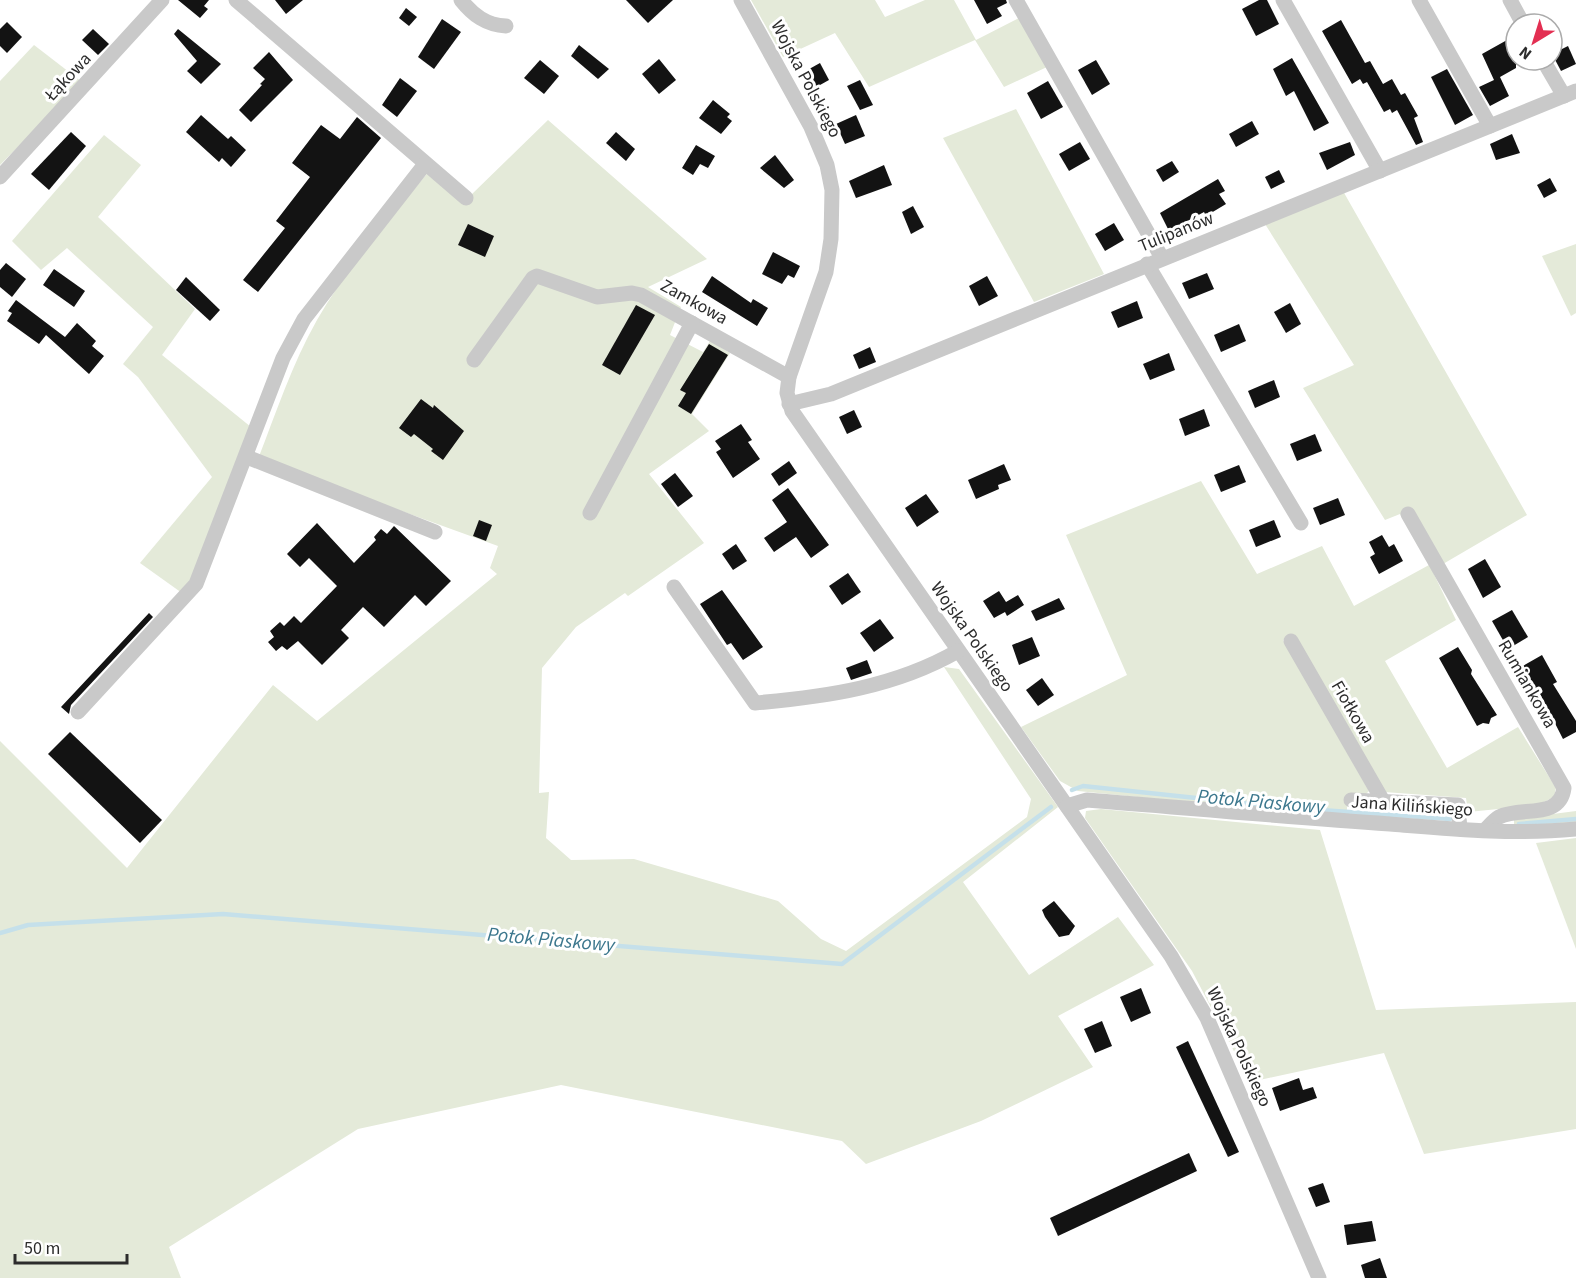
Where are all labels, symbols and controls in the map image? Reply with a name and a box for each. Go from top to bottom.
north arrow [1504,12,1564,72]
street label: Wojska Polskiego [765,16,847,142]
text: N [1514,41,1536,65]
street label: Łąkowa [38,47,97,108]
street label: Tulipanów [1135,206,1217,258]
street label: Zamkowa [656,273,732,331]
street label: Wojska Polskiego [925,577,1019,697]
street label: Rumiankowa [1492,635,1562,733]
street label: Fiołkowa [1325,676,1381,748]
water label: Potok Piaskowy [1196,782,1327,822]
street label: Jana Kilińskiego [1350,789,1474,823]
water label: Potok Piaskowy [486,920,617,960]
street label: Wojska Polskiego [1200,983,1278,1111]
scale bar [15,1227,128,1265]
text: 50 m [24,1236,60,1261]

